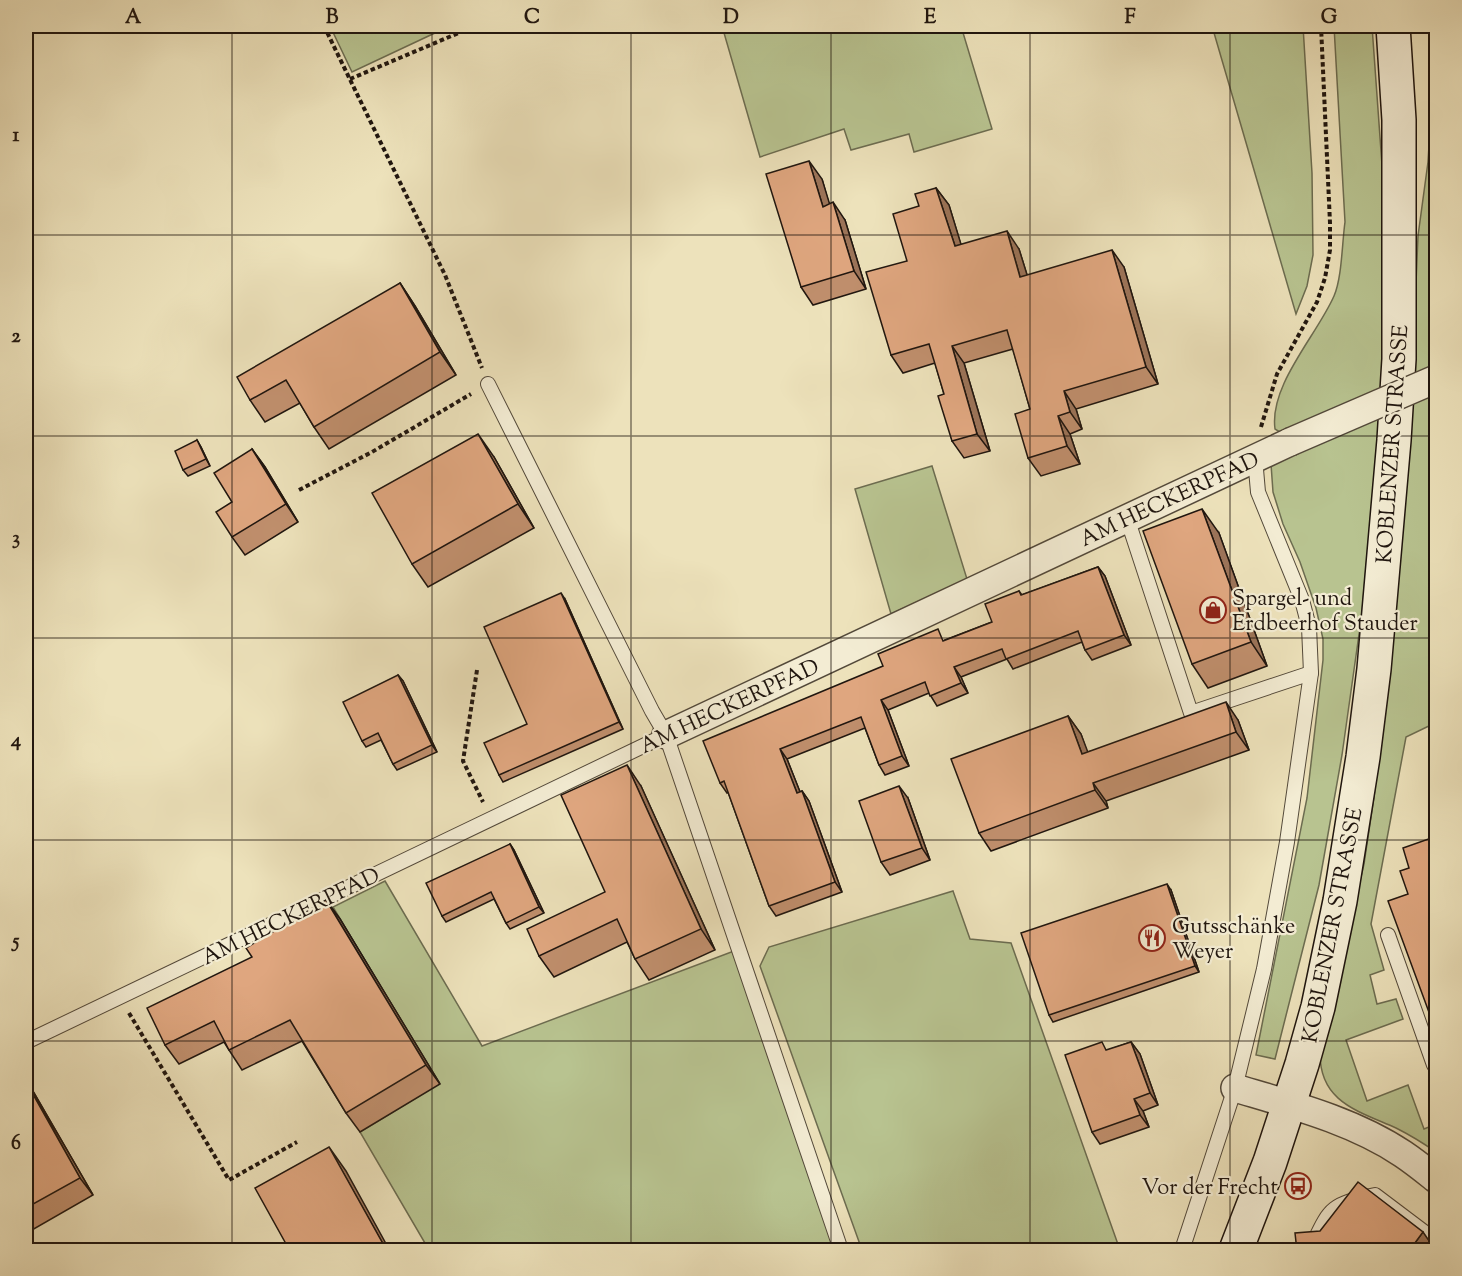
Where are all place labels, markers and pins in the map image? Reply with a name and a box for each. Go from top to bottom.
place label: Spargel- und Erdbeerhof Stauder [1232,584,1418,641]
shop icon: Spargel- und Erdbeerhof Stauder [1198,595,1228,625]
place label: Gutsschänke Weyer [1172,912,1295,969]
restaurant icon: Gutsschänke Weyer [1137,923,1167,953]
bus stop icon: Vor der Frecht [1283,1171,1313,1201]
place label: Vor der Frecht [1142,1173,1278,1205]

